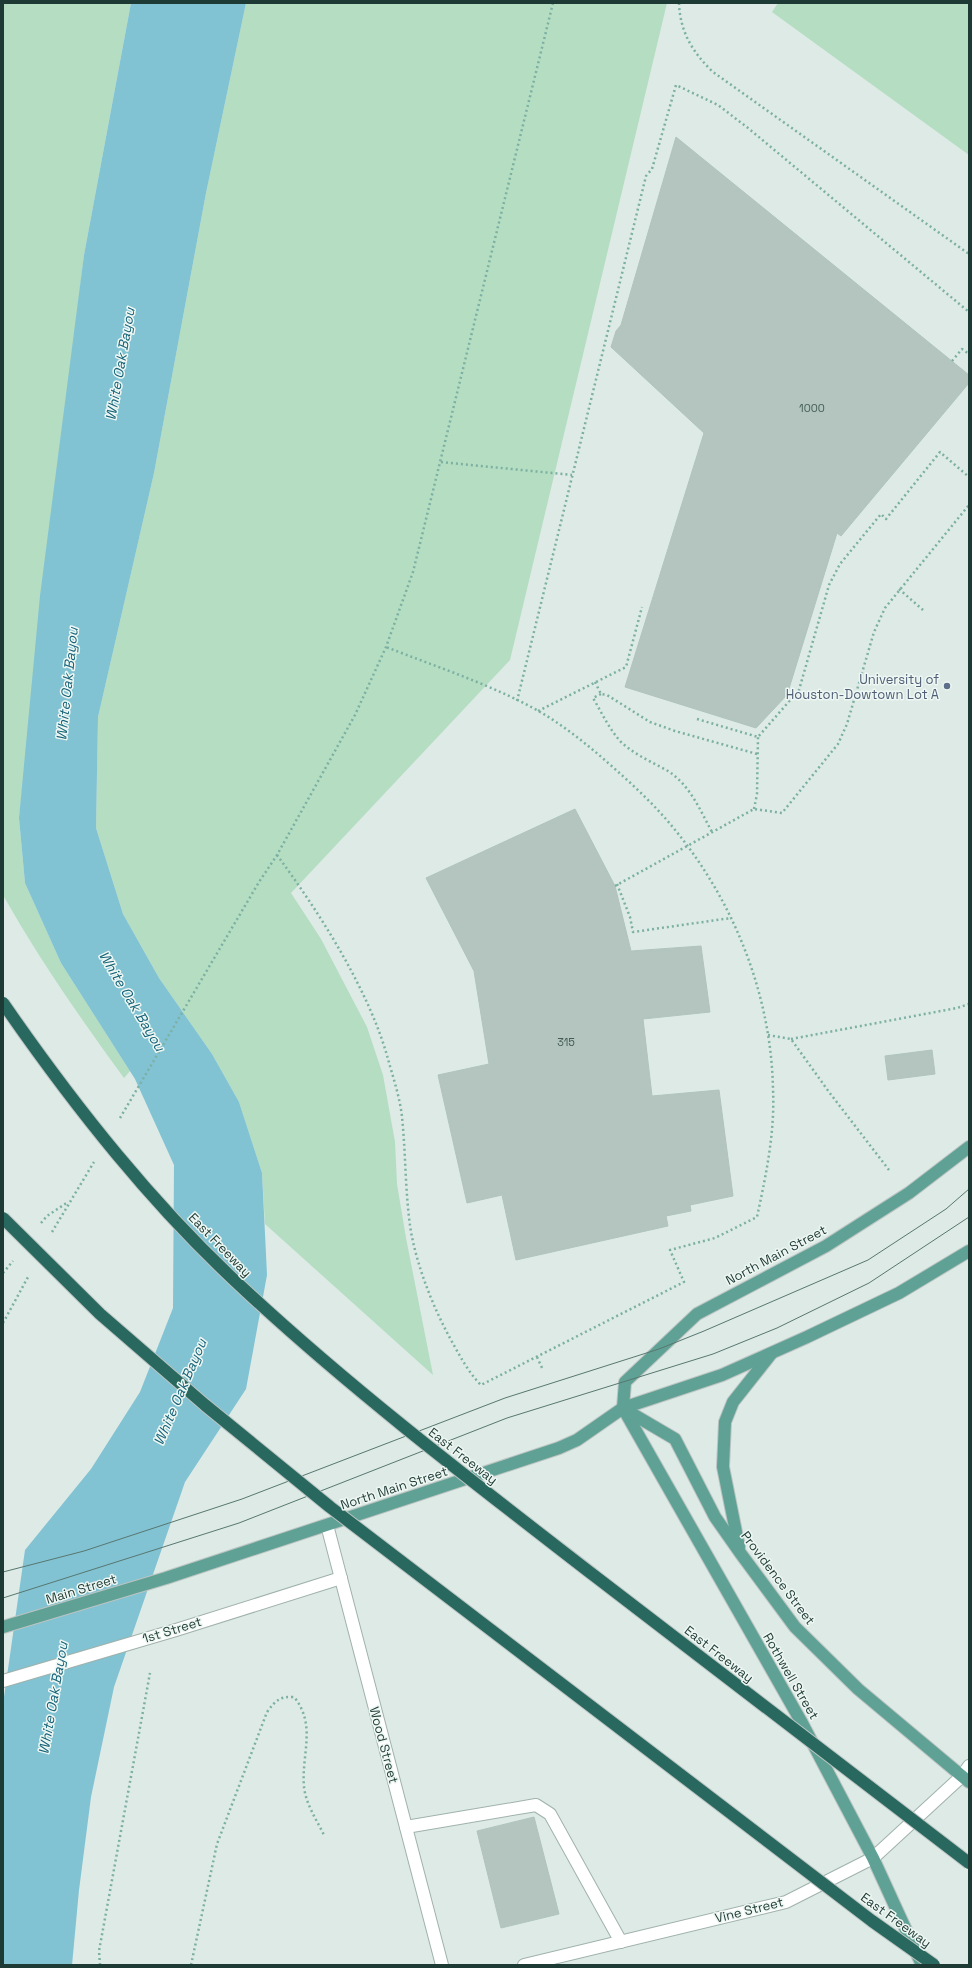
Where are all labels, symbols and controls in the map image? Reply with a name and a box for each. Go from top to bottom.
water label: White Oak Bayou [101,305,139,422]
house number: 1000 [799,401,825,415]
water label: White Oak Bayou [52,625,82,742]
place label: University of Houston-Dowtown Lot A [786,671,939,703]
marker: University of Houston-Dowtown Lot A [942,681,952,691]
water label: White Oak Bayou [95,948,170,1056]
house number: 315 [557,1035,575,1049]
street label: East Freeway [185,1209,255,1281]
street label: North Main Street [723,1221,829,1289]
water label: White Oak Bayou [149,1335,211,1448]
street label: East Freeway [425,1424,501,1488]
street label: North Main Street [338,1463,450,1513]
street label: Providence Street [737,1528,819,1628]
street label: Main Street [44,1570,118,1608]
street label: 1st Street [140,1613,204,1647]
street label: East Freeway [681,1622,757,1686]
street label: Rothwell Street [759,1630,823,1722]
water label: White Oak Bayou [34,1639,72,1756]
street label: Wood Street [366,1705,402,1785]
street label: East Freeway [857,1889,935,1951]
street label: Vine Street [713,1893,785,1927]

